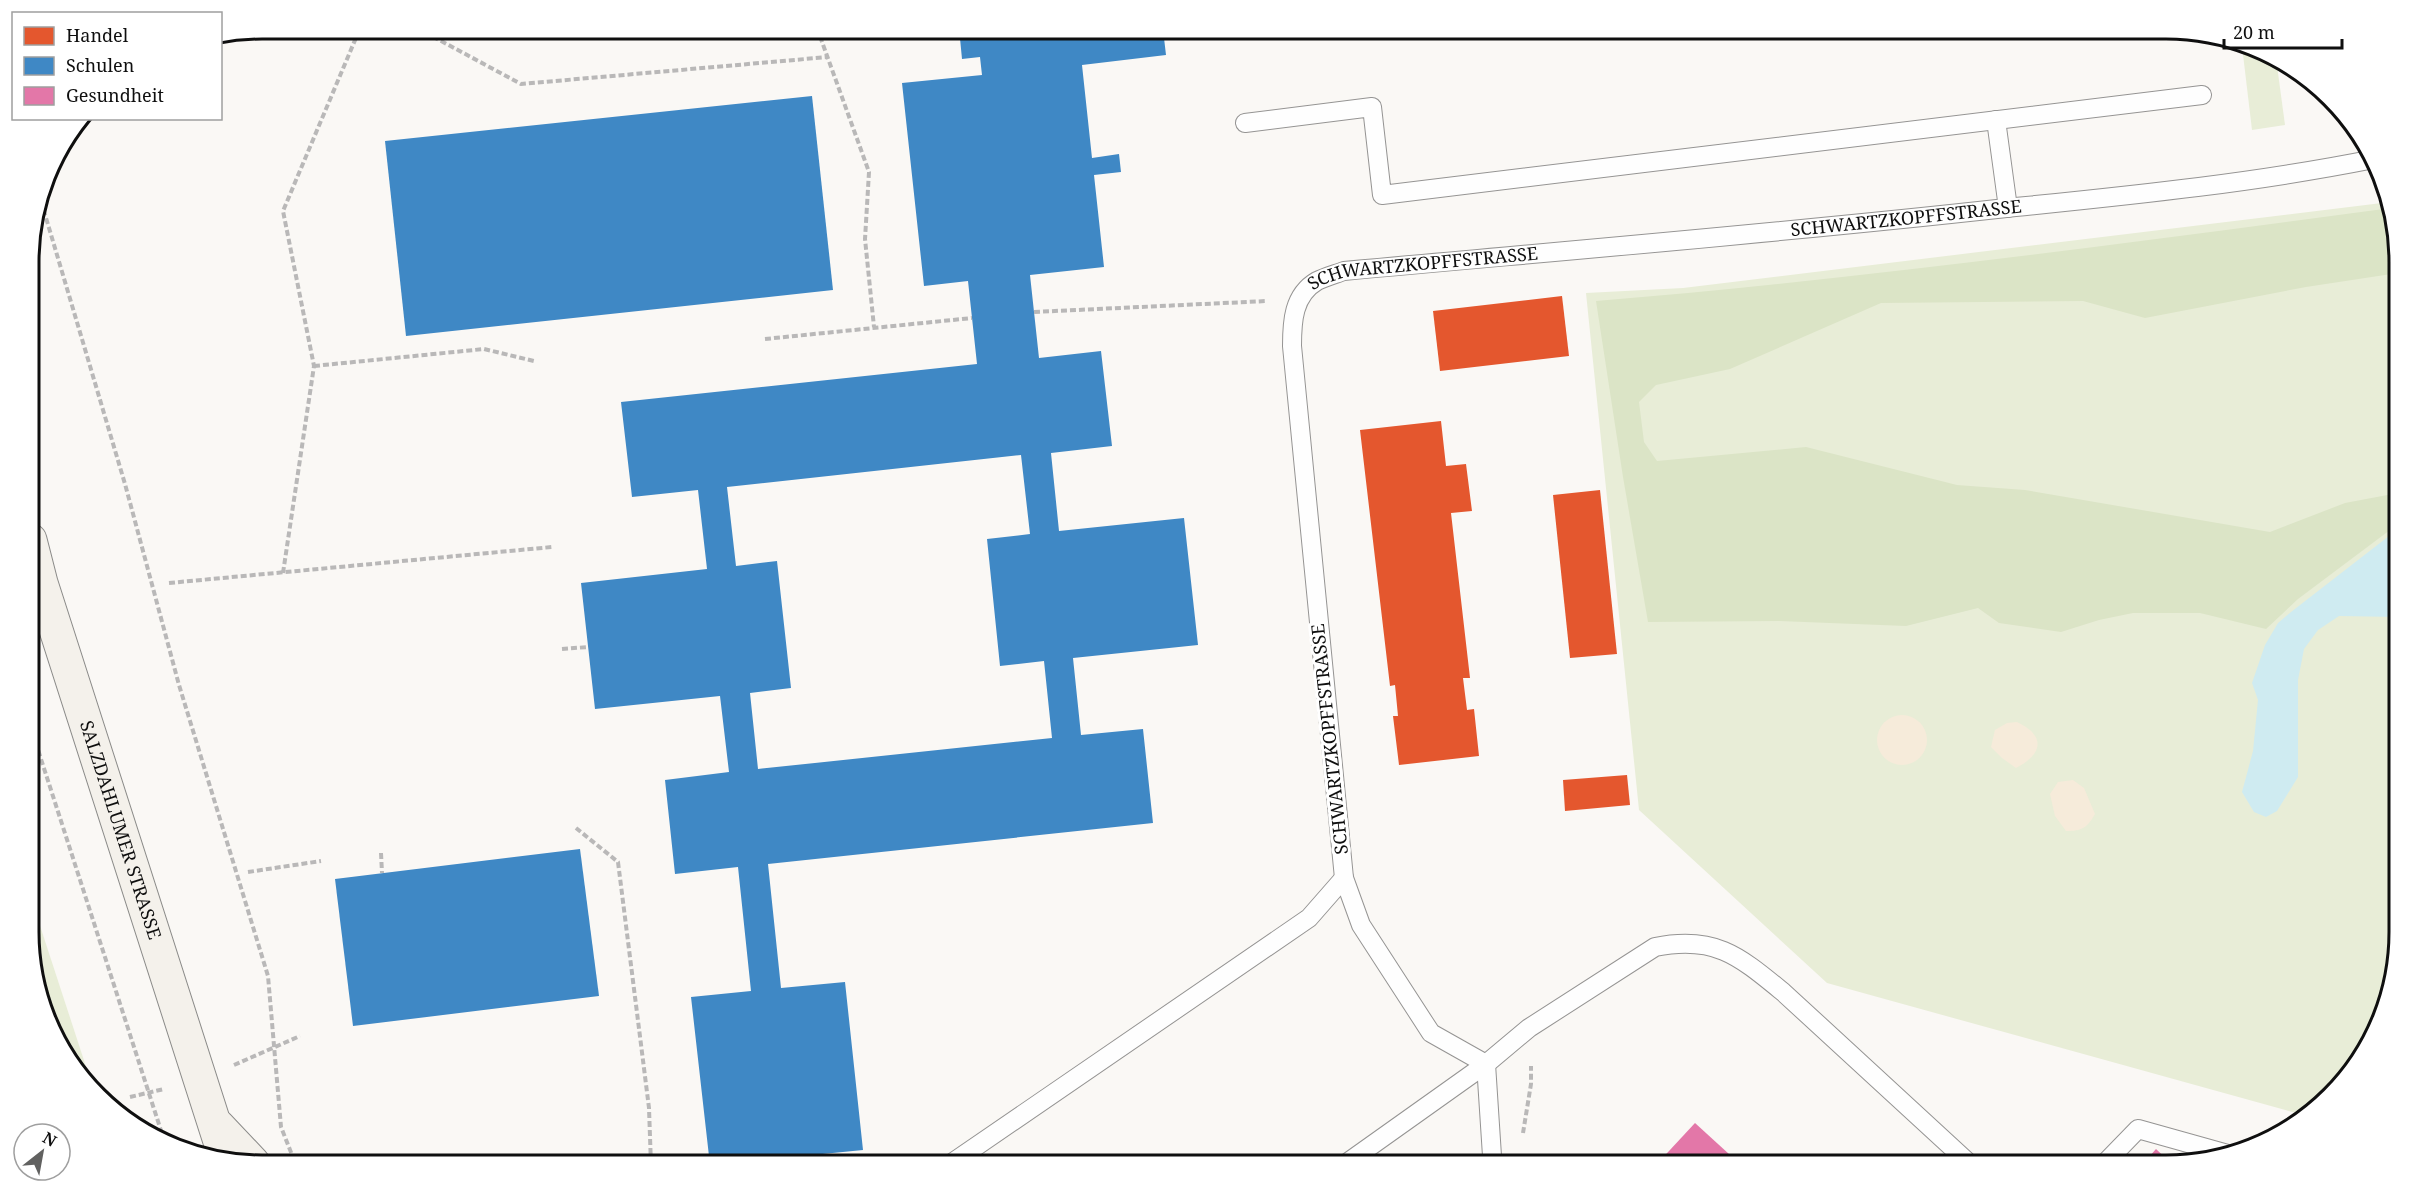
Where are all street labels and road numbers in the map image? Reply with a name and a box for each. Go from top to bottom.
street label: SCHWARTZKOPFFSTRASSE [1789,194,2023,241]
street label: SCHWARTZKOPFFSTRASSE [1302,241,1539,295]
street label: SCHWARTZKOPFFSTRASSE [1305,622,1353,856]
street label: SALZDAHLUMER STRASSE [75,718,167,942]

